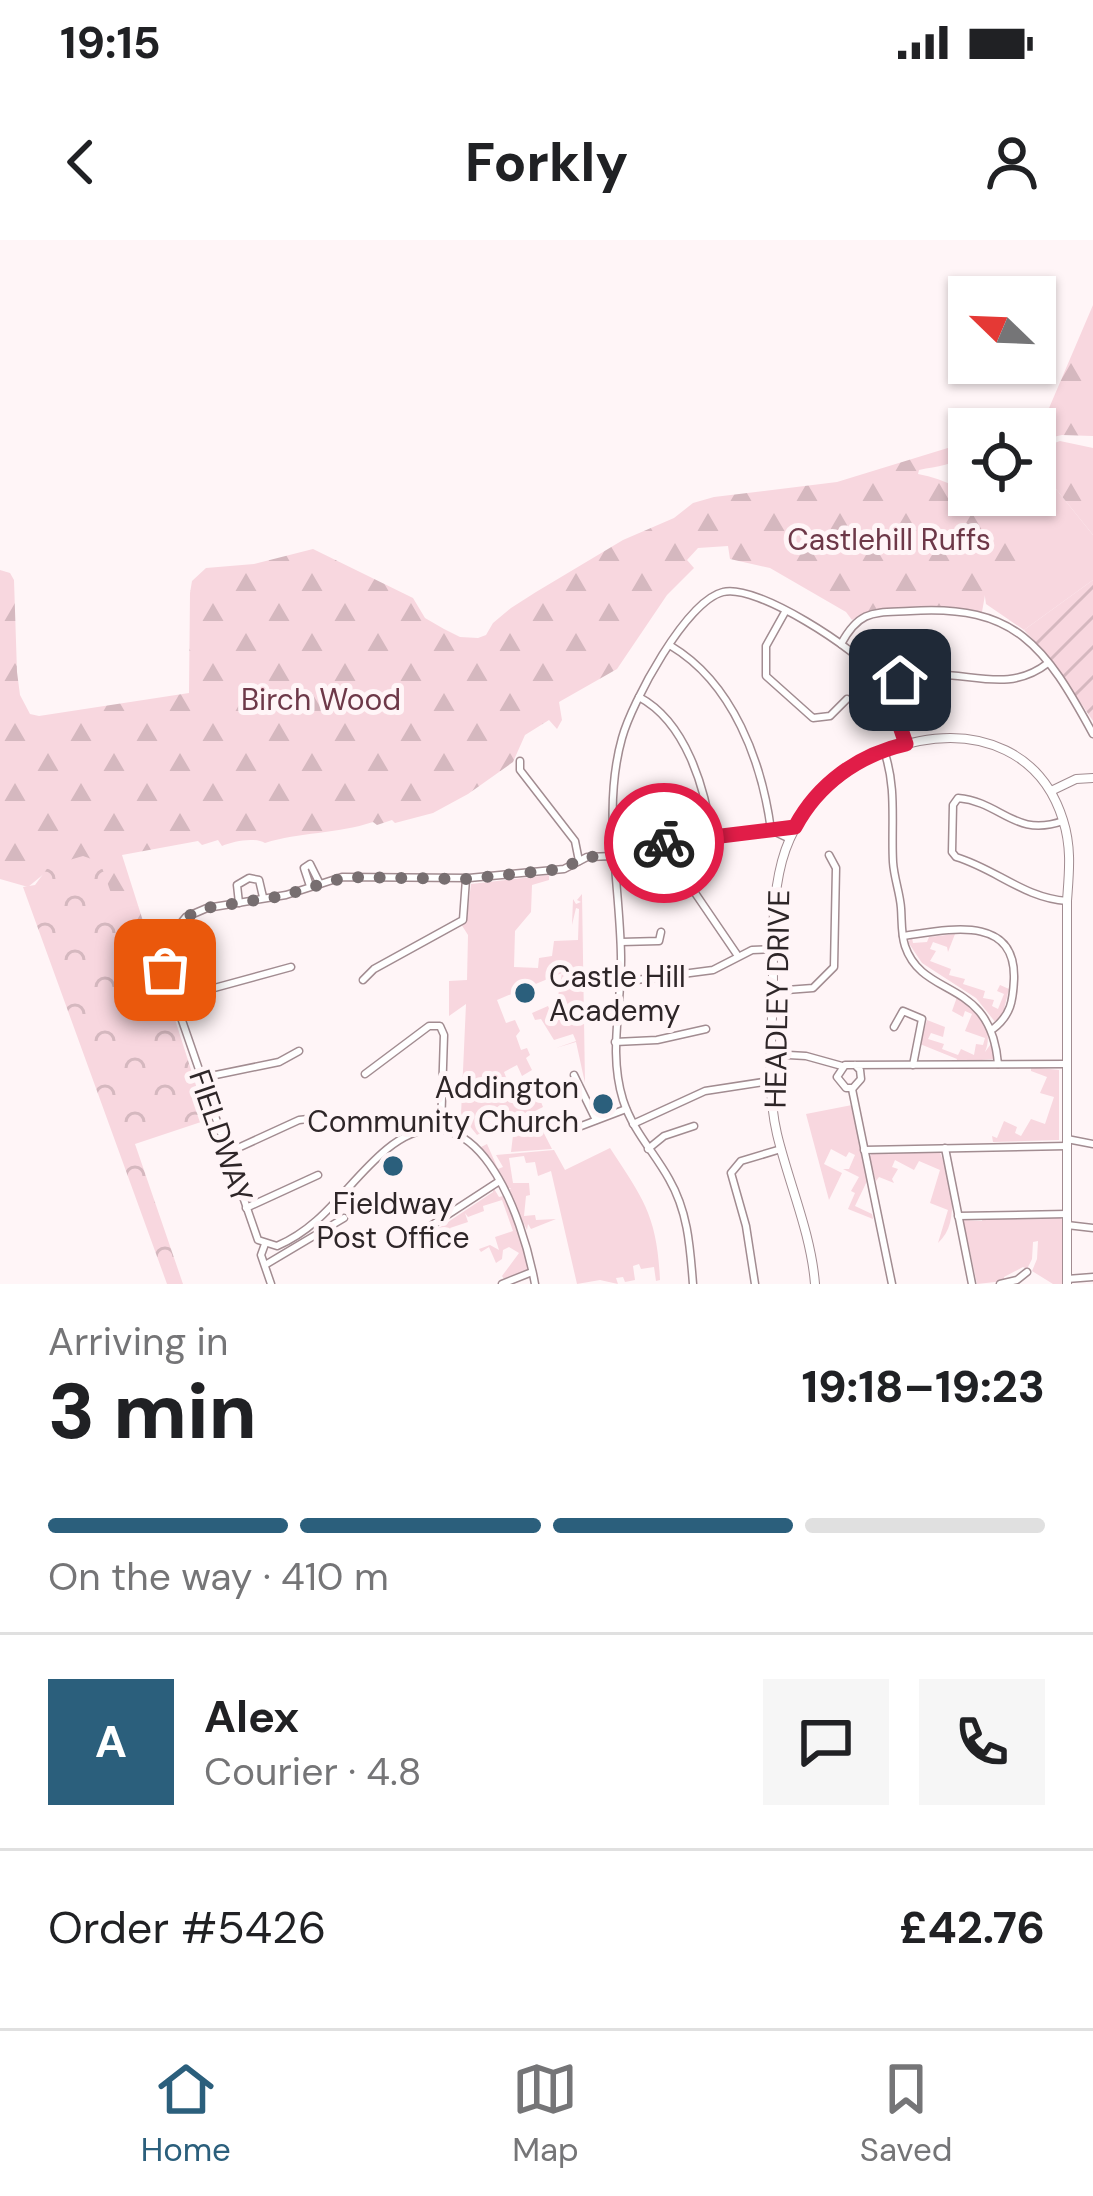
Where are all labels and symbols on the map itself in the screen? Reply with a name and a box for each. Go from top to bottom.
north arrow [948,276,1056,384]
park label: Castlehill Ruffs [787,520,991,559]
pin [849,629,951,731]
park label: Birch Wood [241,680,401,719]
courier [604,783,724,903]
street label: HEADLEY DRIVE [756,889,798,1109]
pin [114,919,216,1021]
place label: Castle Hill Academy [549,957,686,1030]
marker: Castle Hill Academy [512,980,538,1006]
street label: FIELDWAY [180,1065,262,1207]
place label: Addington Community Church [307,1068,579,1141]
marker: Addington Community Church [590,1091,616,1117]
marker: Fieldway Post Office [380,1153,406,1179]
place label: Fieldway Post Office [317,1184,469,1257]

